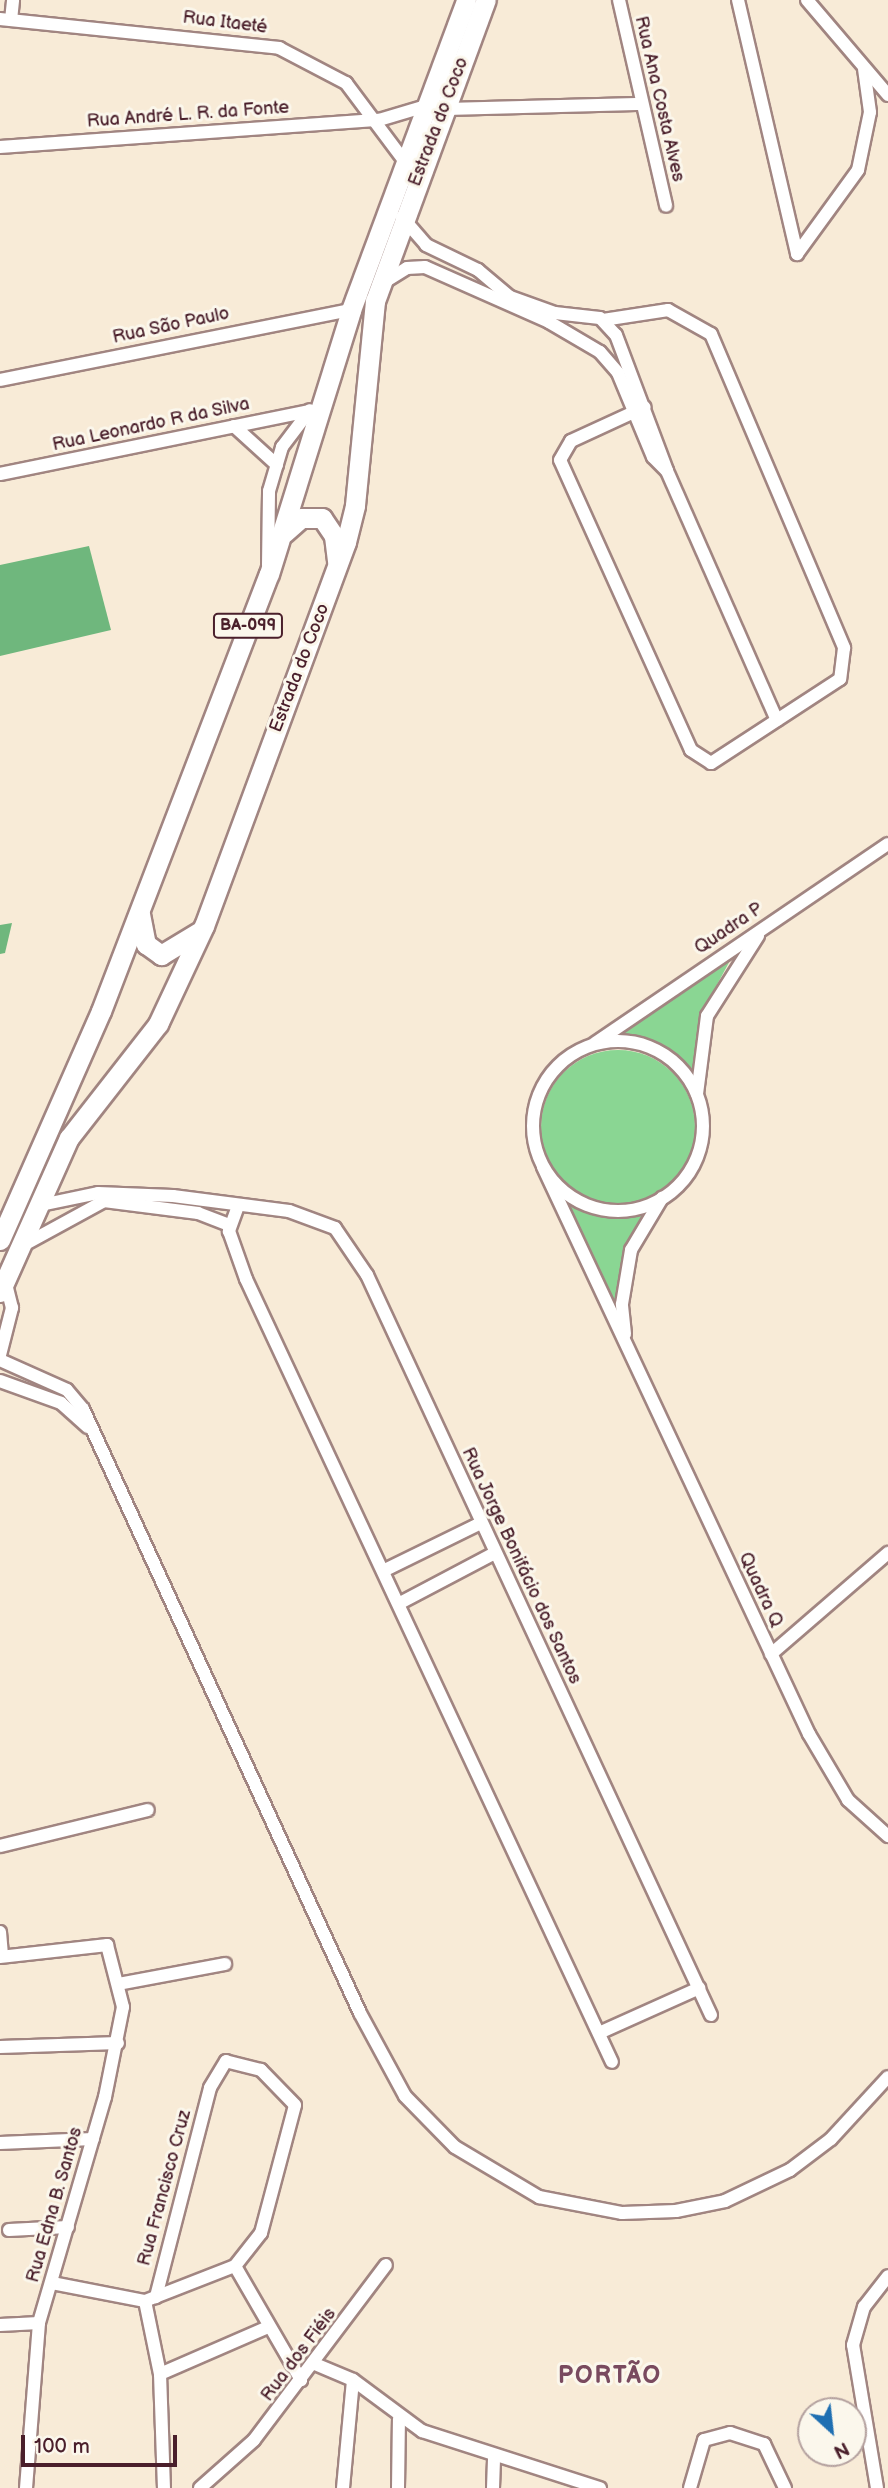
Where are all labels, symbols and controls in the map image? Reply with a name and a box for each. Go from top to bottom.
street label: Rua Itaeté [181,7,269,39]
street label: Rua Ana Costa Alves [629,14,689,184]
street label: Estrada do Coco [405,55,473,189]
street label: Rua André L. R. da Fonte [86,97,290,133]
street label: Rua São Paulo [111,303,231,349]
street label: Rua Leonardo R da Silva [50,394,252,456]
street label: Estrada do Coco [266,601,334,735]
road number: BA-099 [211,614,285,638]
street label: Quadra P [691,899,767,959]
street label: Rua Jorge Bonifácio dos Santos [456,1444,586,1688]
street label: Quadra Q [733,1549,787,1631]
street label: Rua Francisco Cruz [134,2108,196,2268]
street label: Rua Edna B. Santos [22,2125,88,2285]
street label: Rua dos Fiéis [257,2304,341,2406]
district label: PORTÃO [559,2362,661,2390]
north arrow [797,2397,867,2467]
scale bar [24,2422,180,2466]
text: 100 m [34,2434,90,2459]
text: N [829,2436,852,2463]

